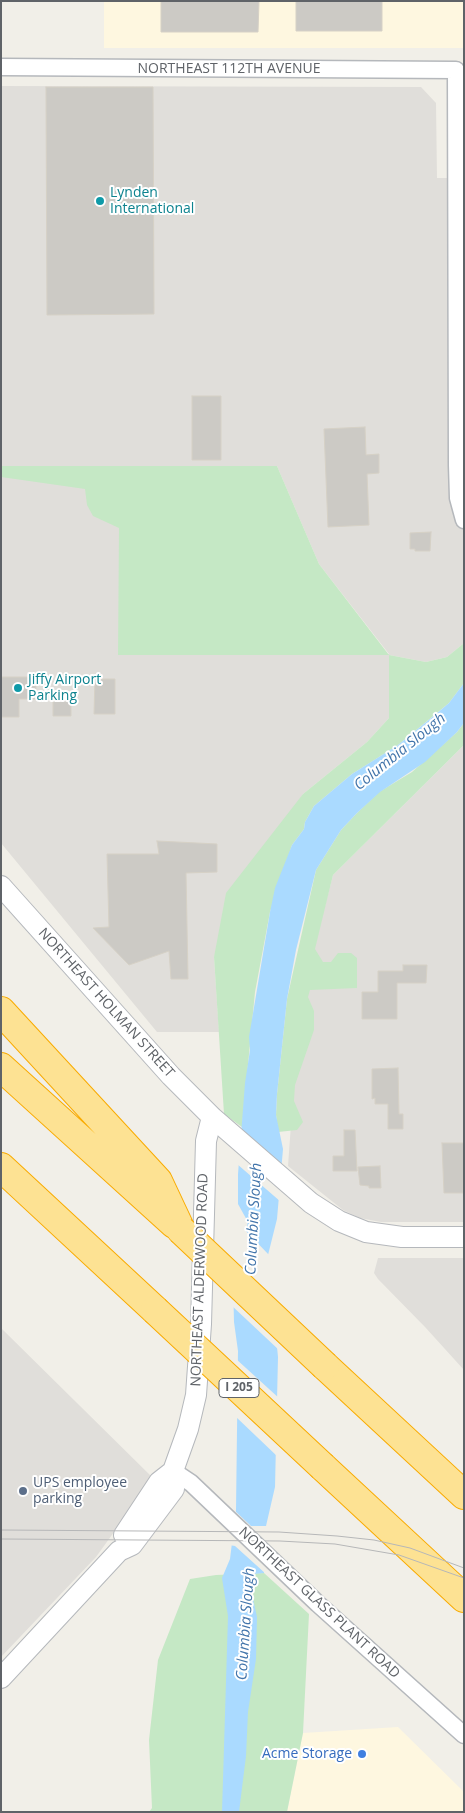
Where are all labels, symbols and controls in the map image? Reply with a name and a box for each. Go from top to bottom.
street label: NORTHEAST 112TH AVENUE [138,61,320,77]
place label: Lynden International [110,185,194,218]
marker: Lynden International [94,195,106,207]
place label: Jiffy Airport Parking [28,672,101,704]
marker: Jiffy Airport Parking [12,682,24,694]
water label: Columbia Slough [351,710,449,794]
street label: NORTHEAST HOLMAN STREET [34,925,178,1081]
water label: Columbia Slough [242,1162,266,1276]
street label: NORTHEAST ALDERWOOD ROAD [188,1173,212,1387]
road number: I 205 [219,1379,259,1398]
place label: UPS employee parking [33,1475,127,1508]
marker: UPS employee parking [17,1485,29,1497]
street label: NORTHEAST GLASS PLANT ROAD [235,1524,403,1682]
water label: Columbia Slough [233,1567,259,1681]
place label: Acme Storage [262,1746,352,1762]
marker: Acme Storage [356,1748,368,1760]

